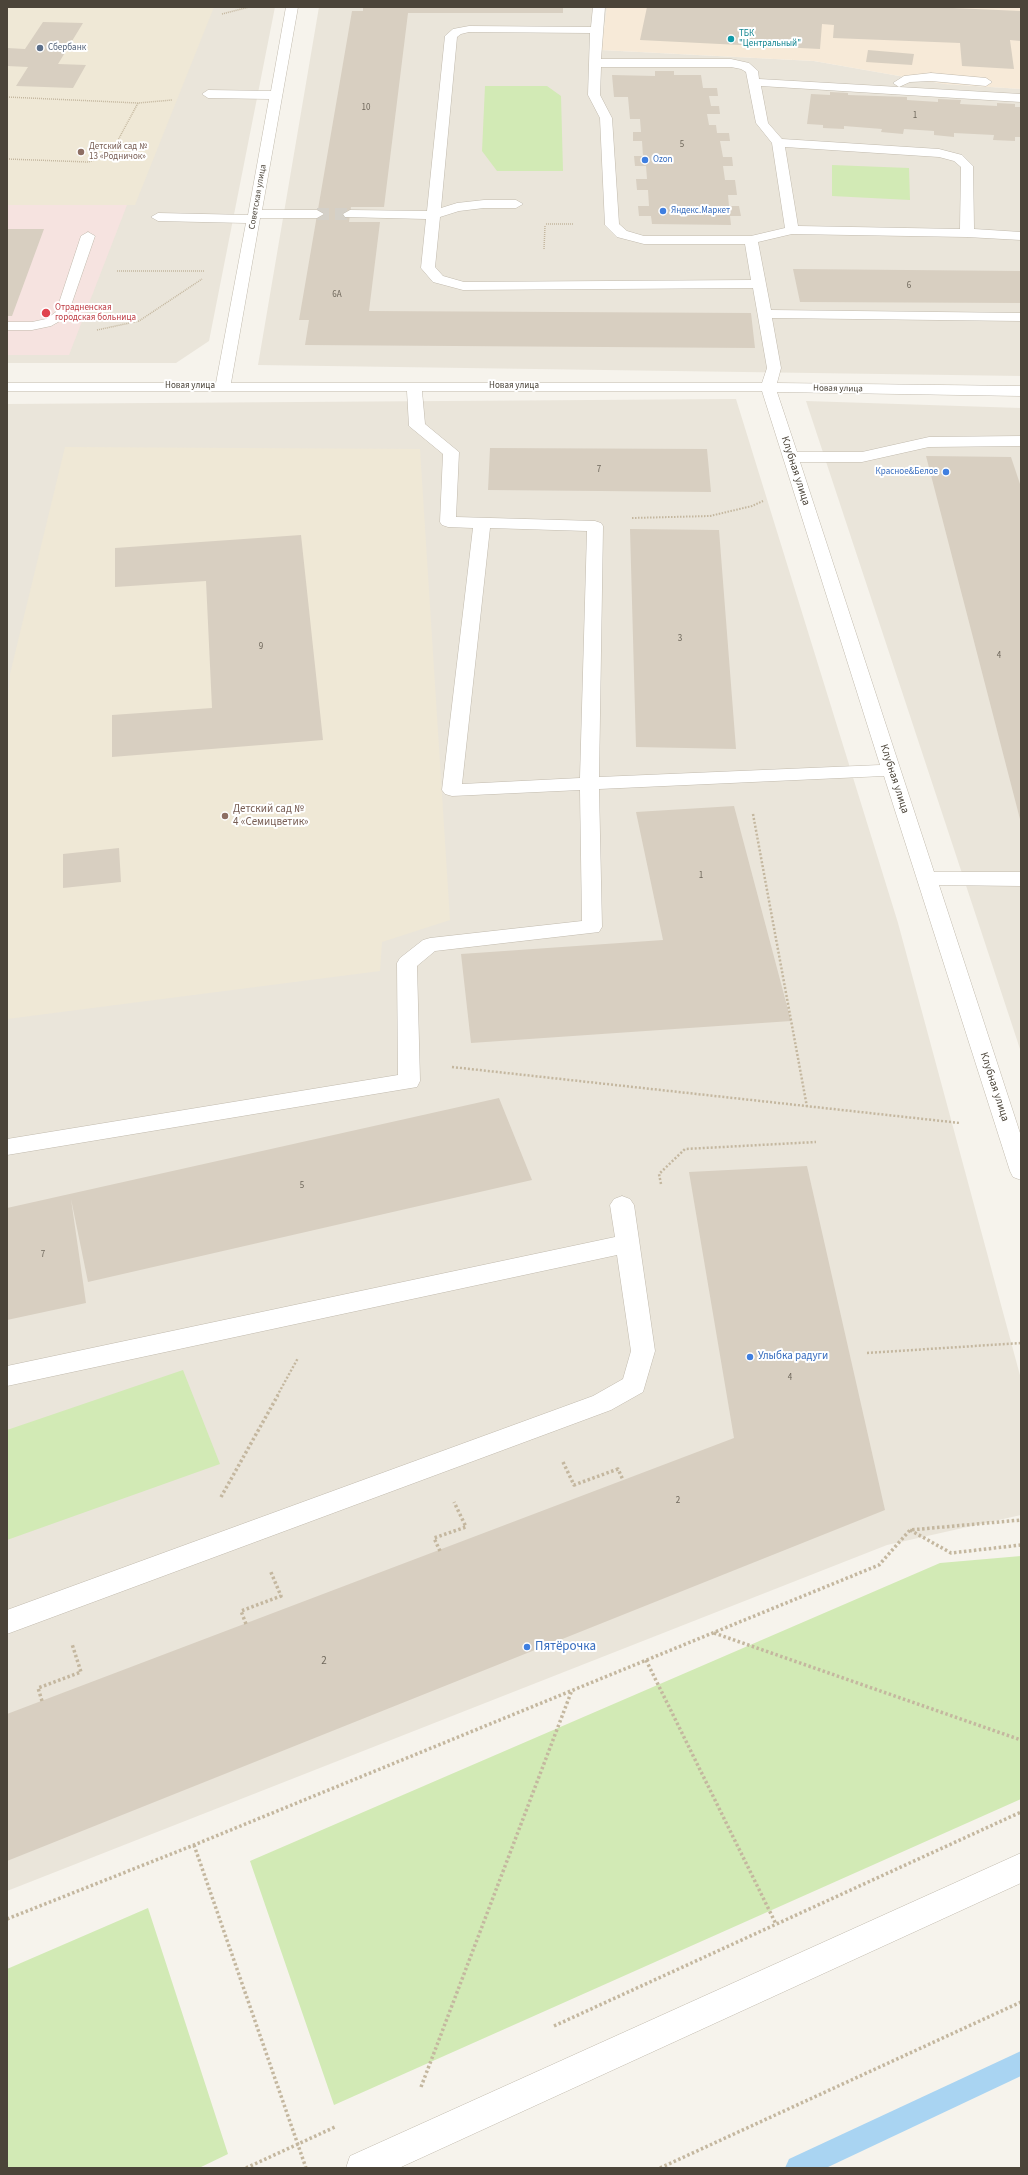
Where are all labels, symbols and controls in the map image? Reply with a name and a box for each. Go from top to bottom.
place label: ТБК "Центральный" [739,29,801,50]
marker: ТБК "Центральный" [726,34,736,44]
marker: Сбербанк [35,43,45,53]
place label: Сбербанк [48,43,86,53]
house number: 10 [362,103,370,113]
house number: 1 [913,111,917,121]
house number: 5 [680,140,684,150]
place label: Детский сад № 13 «Родничок» [89,142,147,163]
marker: Детский сад № 13 «Родничок» [76,147,86,157]
marker: Ozon [640,155,650,165]
place label: Ozon [653,155,672,165]
street label: Советская улица [247,164,269,230]
marker: Яндекс.Маркет [658,206,668,216]
place label: Яндекс.Маркет [671,206,730,216]
house number: 6 [907,281,911,291]
house number: 6А [332,290,342,300]
place label: Отрадненская городская больница [55,303,136,324]
marker: Отрадненская городская больница [40,307,52,319]
street label: Новая улица [165,381,215,391]
street label: Новая улица [489,381,539,391]
street label: Новая улица [813,383,863,395]
street label: Клубная улица [778,435,812,507]
house number: 7 [597,465,601,475]
place label: Красное&Белое [876,467,938,477]
marker: Красное&Белое [941,467,951,477]
house number: 3 [678,634,682,644]
house number: 9 [259,642,263,652]
house number: 4 [997,651,1001,661]
street label: Клубная улица [877,743,911,815]
place label: Детский сад № 4 «Семицветик» [233,803,309,829]
marker: Детский сад № 4 «Семицветик» [220,811,230,821]
house number: 1 [699,871,703,881]
street label: Клубная улица [977,1051,1011,1123]
house number: 5 [300,1181,304,1191]
house number: 7 [41,1250,45,1260]
place label: Улыбка радуги [758,1350,828,1364]
marker: Улыбка радуги [745,1352,755,1362]
house number: 4 [788,1373,792,1383]
house number: 2 [676,1496,680,1506]
place label: Пятёрочка [535,1639,596,1655]
marker: Пятёрочка [522,1642,532,1652]
house number: 2 [321,1655,327,1669]

